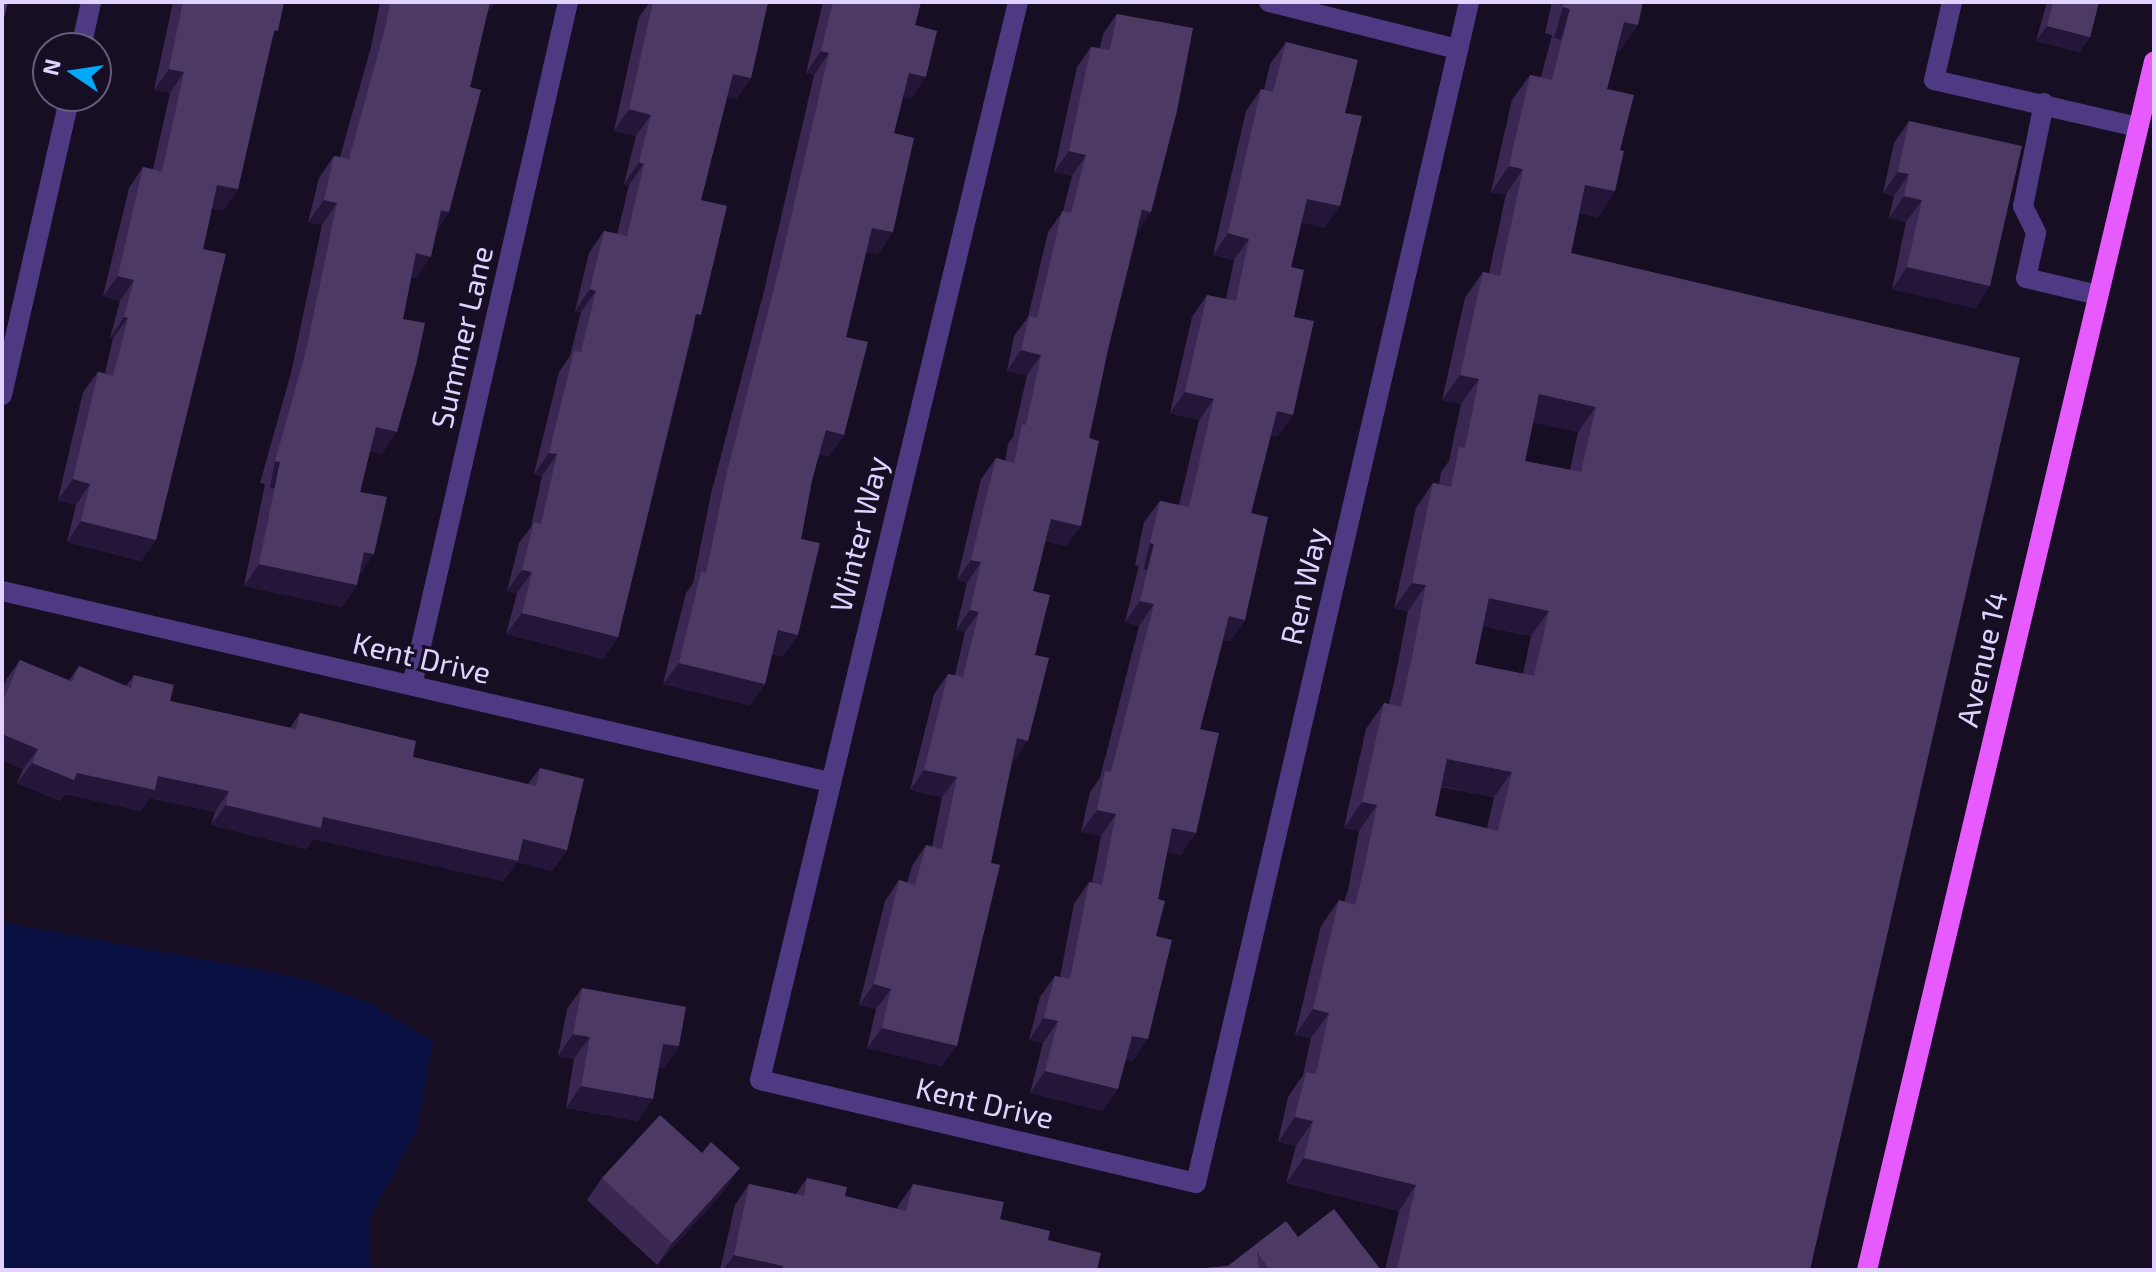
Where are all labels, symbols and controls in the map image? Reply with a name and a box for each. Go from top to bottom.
north arrow [32,32,112,112]
text: N [36,56,65,78]
street label: Summer Lane [422,242,500,432]
street label: Winter Way [821,452,895,616]
street label: Ren Way [1272,524,1334,648]
street label: Avenue 14 [1948,588,2014,730]
street label: Kent Drive [350,624,494,690]
street label: Kent Drive [913,1069,1057,1135]

